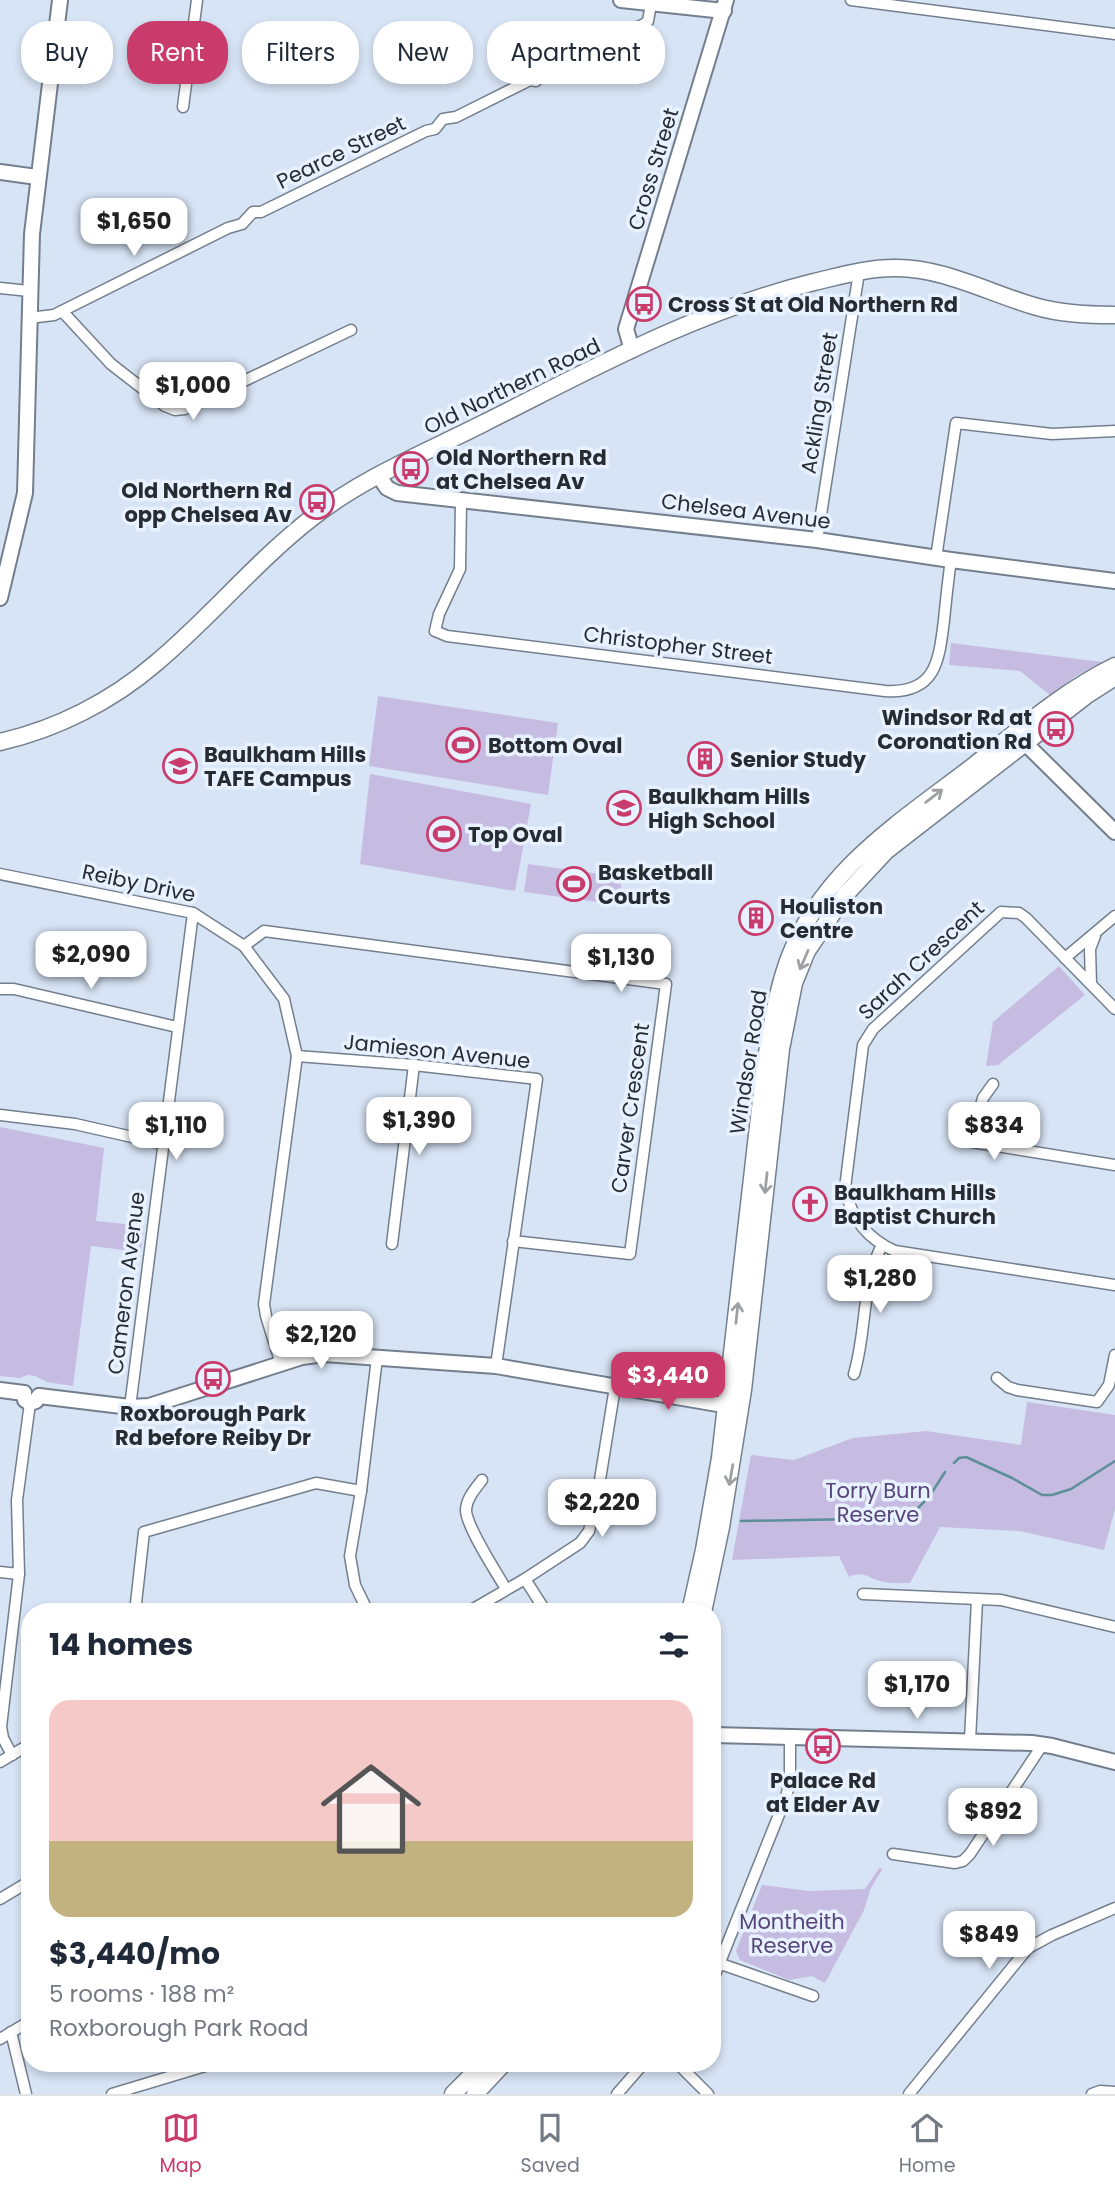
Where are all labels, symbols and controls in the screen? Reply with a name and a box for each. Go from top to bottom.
chip: Buy [21,21,113,84]
chip: Rent [127,21,228,84]
chip: Filters [242,21,359,84]
chip: New [373,21,473,84]
chip: Apartment [487,21,665,84]
street label: Cross Street [621,104,685,234]
street label: Pearce Street [272,108,410,196]
pin: $1,650 [77,198,191,258]
text: $1,650 [97,205,171,237]
bus stop icon: Cross St at Old Northern Rd [625,285,663,323]
place label: Cross St at Old Northern Rd [668,290,958,319]
street label: Ackling Street [794,330,844,476]
street label: Old Northern Road [419,331,605,441]
pin: $1,000 [136,362,250,422]
text: $1,000 [155,369,231,401]
place label: Old Northern Rd at Chelsea Av [436,443,607,496]
bus stop icon: Old Northern Rd at Chelsea Av [392,450,430,488]
place label: Old Northern Rd opp Chelsea Av [121,476,292,529]
bus stop icon: Old Northern Rd opp Chelsea Av [298,483,336,521]
street label: Chelsea Avenue [660,486,832,536]
street label: Christopher Street [582,619,774,671]
place label: Windsor Rd at Coronation Rd [877,703,1032,756]
bus stop icon: Windsor Rd at Coronation Rd [1037,710,1075,748]
sports icon: Bottom Oval [444,726,482,764]
place label: Bottom Oval [488,731,622,760]
place label: Baulkham Hills TAFE Campus [204,740,366,793]
building icon: Senior Study [686,740,724,778]
place label: Senior Study [730,745,867,774]
school or university icon: Baulkham Hills TAFE Campus [161,747,199,785]
place label: Baulkham Hills High School [648,782,810,835]
school or university icon: Baulkham Hills High School [605,789,643,827]
one-way arrow [924,789,943,804]
sports icon: Top Oval [425,815,463,853]
place label: Top Oval [468,820,563,849]
street label: Reiby Drive [80,857,198,909]
place label: Basketball Courts [598,858,713,911]
sports icon: Basketball Courts [555,865,593,903]
place label: Houliston Centre [780,892,883,945]
street label: Sarah Crescent [852,894,990,1026]
building icon: Houliston Centre [737,899,775,937]
pin: $2,090 [34,932,148,991]
pin: $1,130 [564,934,678,994]
text: $2,090 [51,938,131,970]
text: $1,130 [587,941,655,973]
one-way arrow [797,949,810,970]
street label: Windsor Road [722,988,774,1136]
street label: Carver Crescent [604,1021,656,1195]
street label: Jamieson Avenue [342,1027,532,1075]
pin: $1,390 [362,1098,476,1157]
pin: $1,110 [119,1102,233,1162]
pin: $834 [953,1102,1035,1162]
text: $1,390 [382,1104,456,1136]
text: $1,110 [145,1109,207,1141]
text: $834 [964,1109,1024,1141]
one-way arrow [759,1171,772,1194]
place label: Baulkham Hills Baptist Church [834,1178,996,1231]
church icon: Baulkham Hills Baptist Church [791,1185,829,1223]
street label: Cameron Avenue [100,1190,152,1376]
pin: $1,280 [823,1256,937,1315]
text: $1,280 [843,1262,917,1294]
one-way arrow [731,1302,744,1324]
pin: $2,120 [264,1312,378,1371]
text: $2,120 [285,1318,357,1350]
pin: $3,440 [611,1352,725,1412]
text: $3,440 [627,1359,709,1391]
bus stop icon: Roxborough Park Rd before Reiby Dr [194,1360,232,1398]
place label: Roxborough Park Rd before Reiby Dr [115,1399,311,1452]
one-way arrow [723,1463,737,1486]
park label: Torry Burn Reserve [825,1476,931,1529]
pin: $2,220 [545,1480,659,1539]
text: $2,220 [564,1486,640,1518]
text: 14 homes [49,1623,193,1666]
icon: filters [655,1626,693,1664]
pin: $1,170 [860,1662,974,1721]
text: $1,170 [884,1668,950,1700]
bus stop icon: Palace Rd at Elder Av [804,1727,842,1765]
icon: home [308,1746,434,1872]
place label: Palace Rd at Elder Av [766,1766,880,1819]
pin: $892 [952,1788,1034,1848]
text: $892 [964,1795,1022,1827]
park label: Montheith Reserve [739,1907,845,1960]
pin: $849 [948,1912,1030,1971]
text: $849 [959,1918,1019,1950]
text: $3,440/mo [49,1932,220,1975]
text: 5 rooms · 188 m² [49,1978,234,2010]
text: Roxborough Park Road [49,2012,309,2044]
tab: Map [159,2109,202,2180]
tab: Saved [521,2109,580,2180]
tab: Home [899,2109,955,2180]

